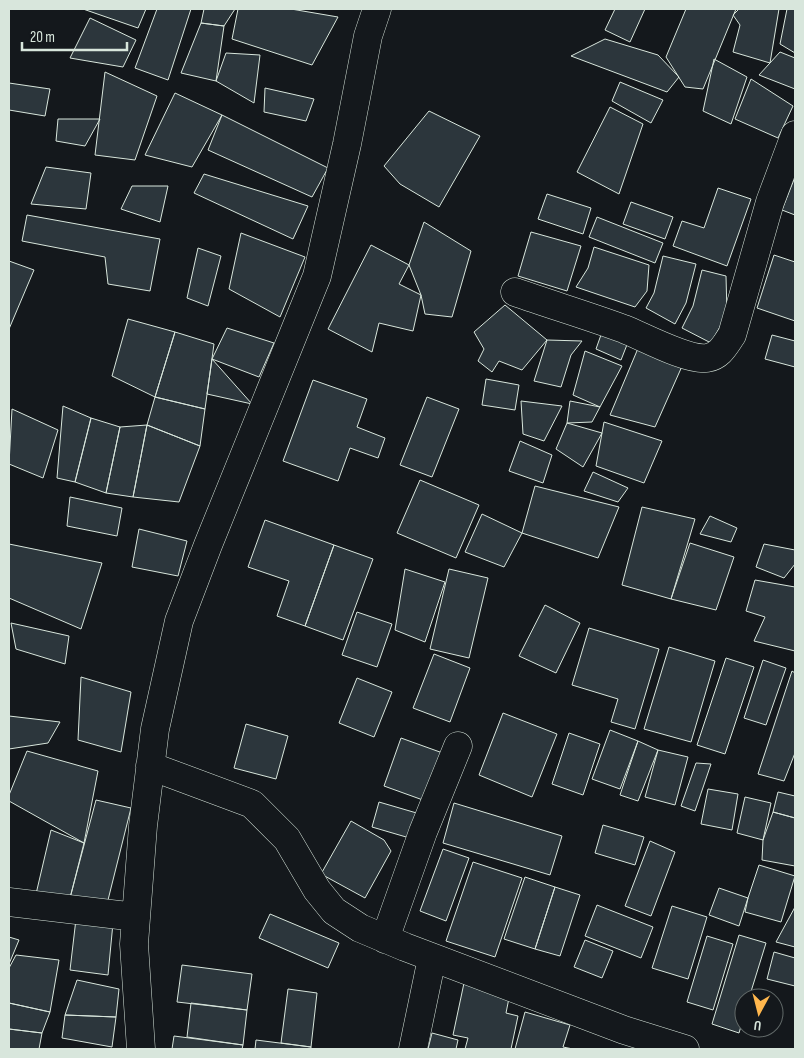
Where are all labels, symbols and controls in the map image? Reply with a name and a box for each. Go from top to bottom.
scale bar [22,20,128,52]
text: 20 m [30,28,55,47]
north arrow [734,988,784,1038]
text: U [753,1017,762,1034]

